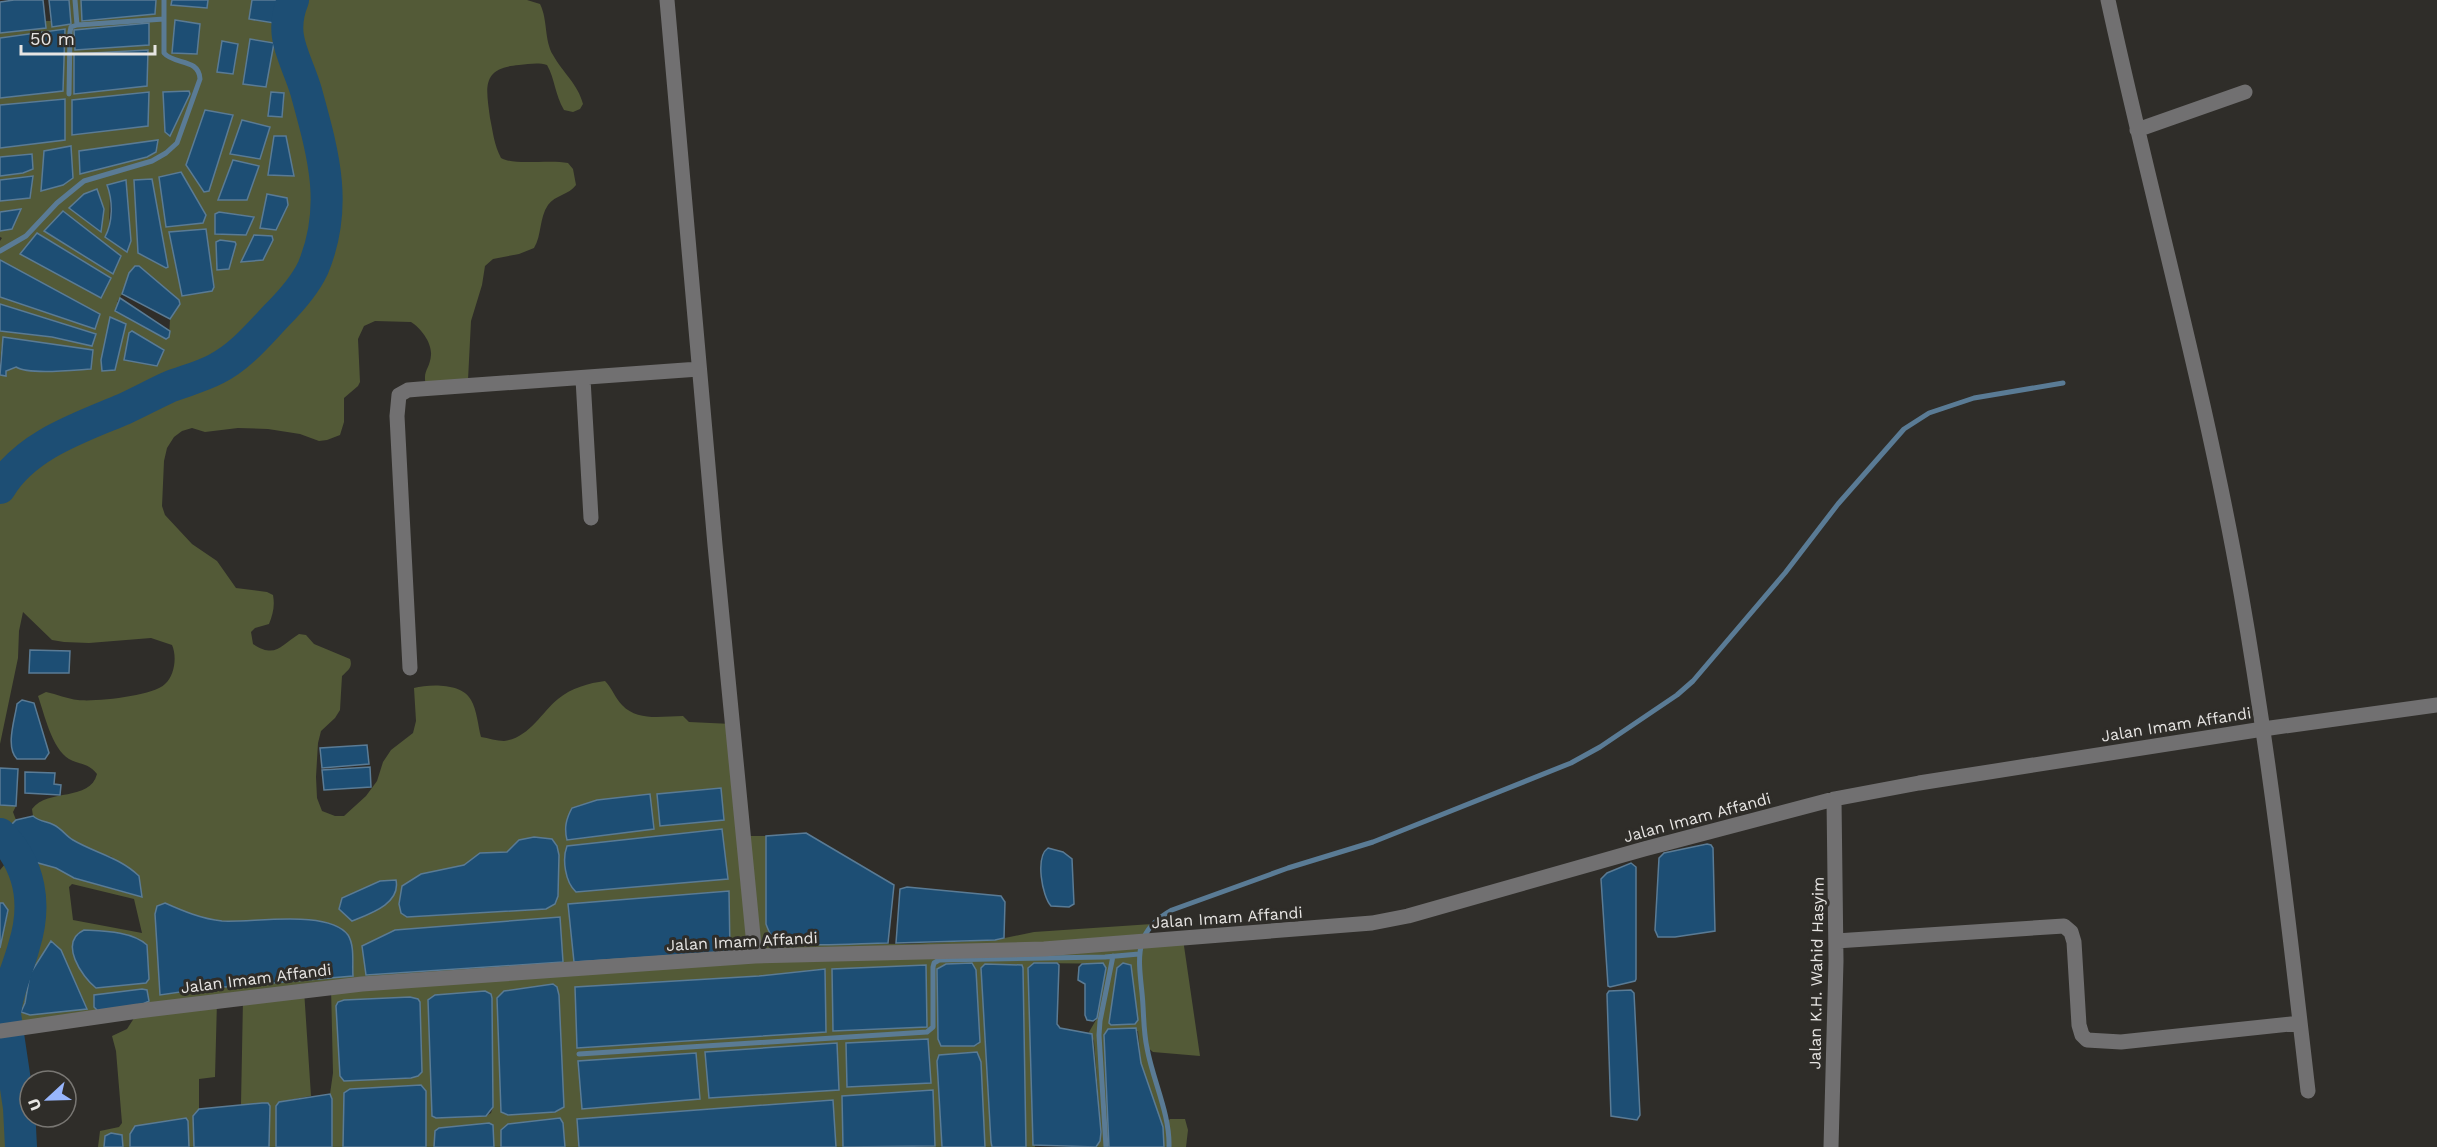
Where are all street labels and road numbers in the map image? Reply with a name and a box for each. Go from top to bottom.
street label: Jalan Imam Affandi [2100,703,2252,746]
street label: Jalan Imam Affandi [1621,789,1773,846]
street label: Jalan K.H. Wahid Hasyim [1805,876,1828,1070]
street label: Jalan Imam Affandi [1151,903,1303,932]
street label: Jalan Imam Affandi [666,928,818,955]
street label: Jalan Imam Affandi [180,960,333,997]

